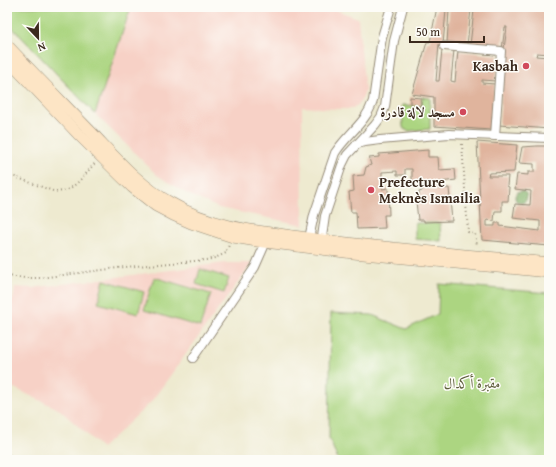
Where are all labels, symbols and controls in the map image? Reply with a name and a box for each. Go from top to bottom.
north arrow [18,18,58,58]
scale bar [410,18,484,44]
text: 50 m [416,23,440,40]
text: N [35,38,48,56]
place label: Kasbah [473,56,519,76]
marker: Kasbah [521,61,531,71]
place label: مسجد لالة قادرة [380,102,455,122]
marker: مسجد لالة قادرة [458,107,468,117]
place label: Prefecture Meknès Ismailia [379,172,481,208]
marker: Prefecture Meknès Ismailia [366,185,376,195]
park label: مقبرة أكدال [444,373,500,393]

